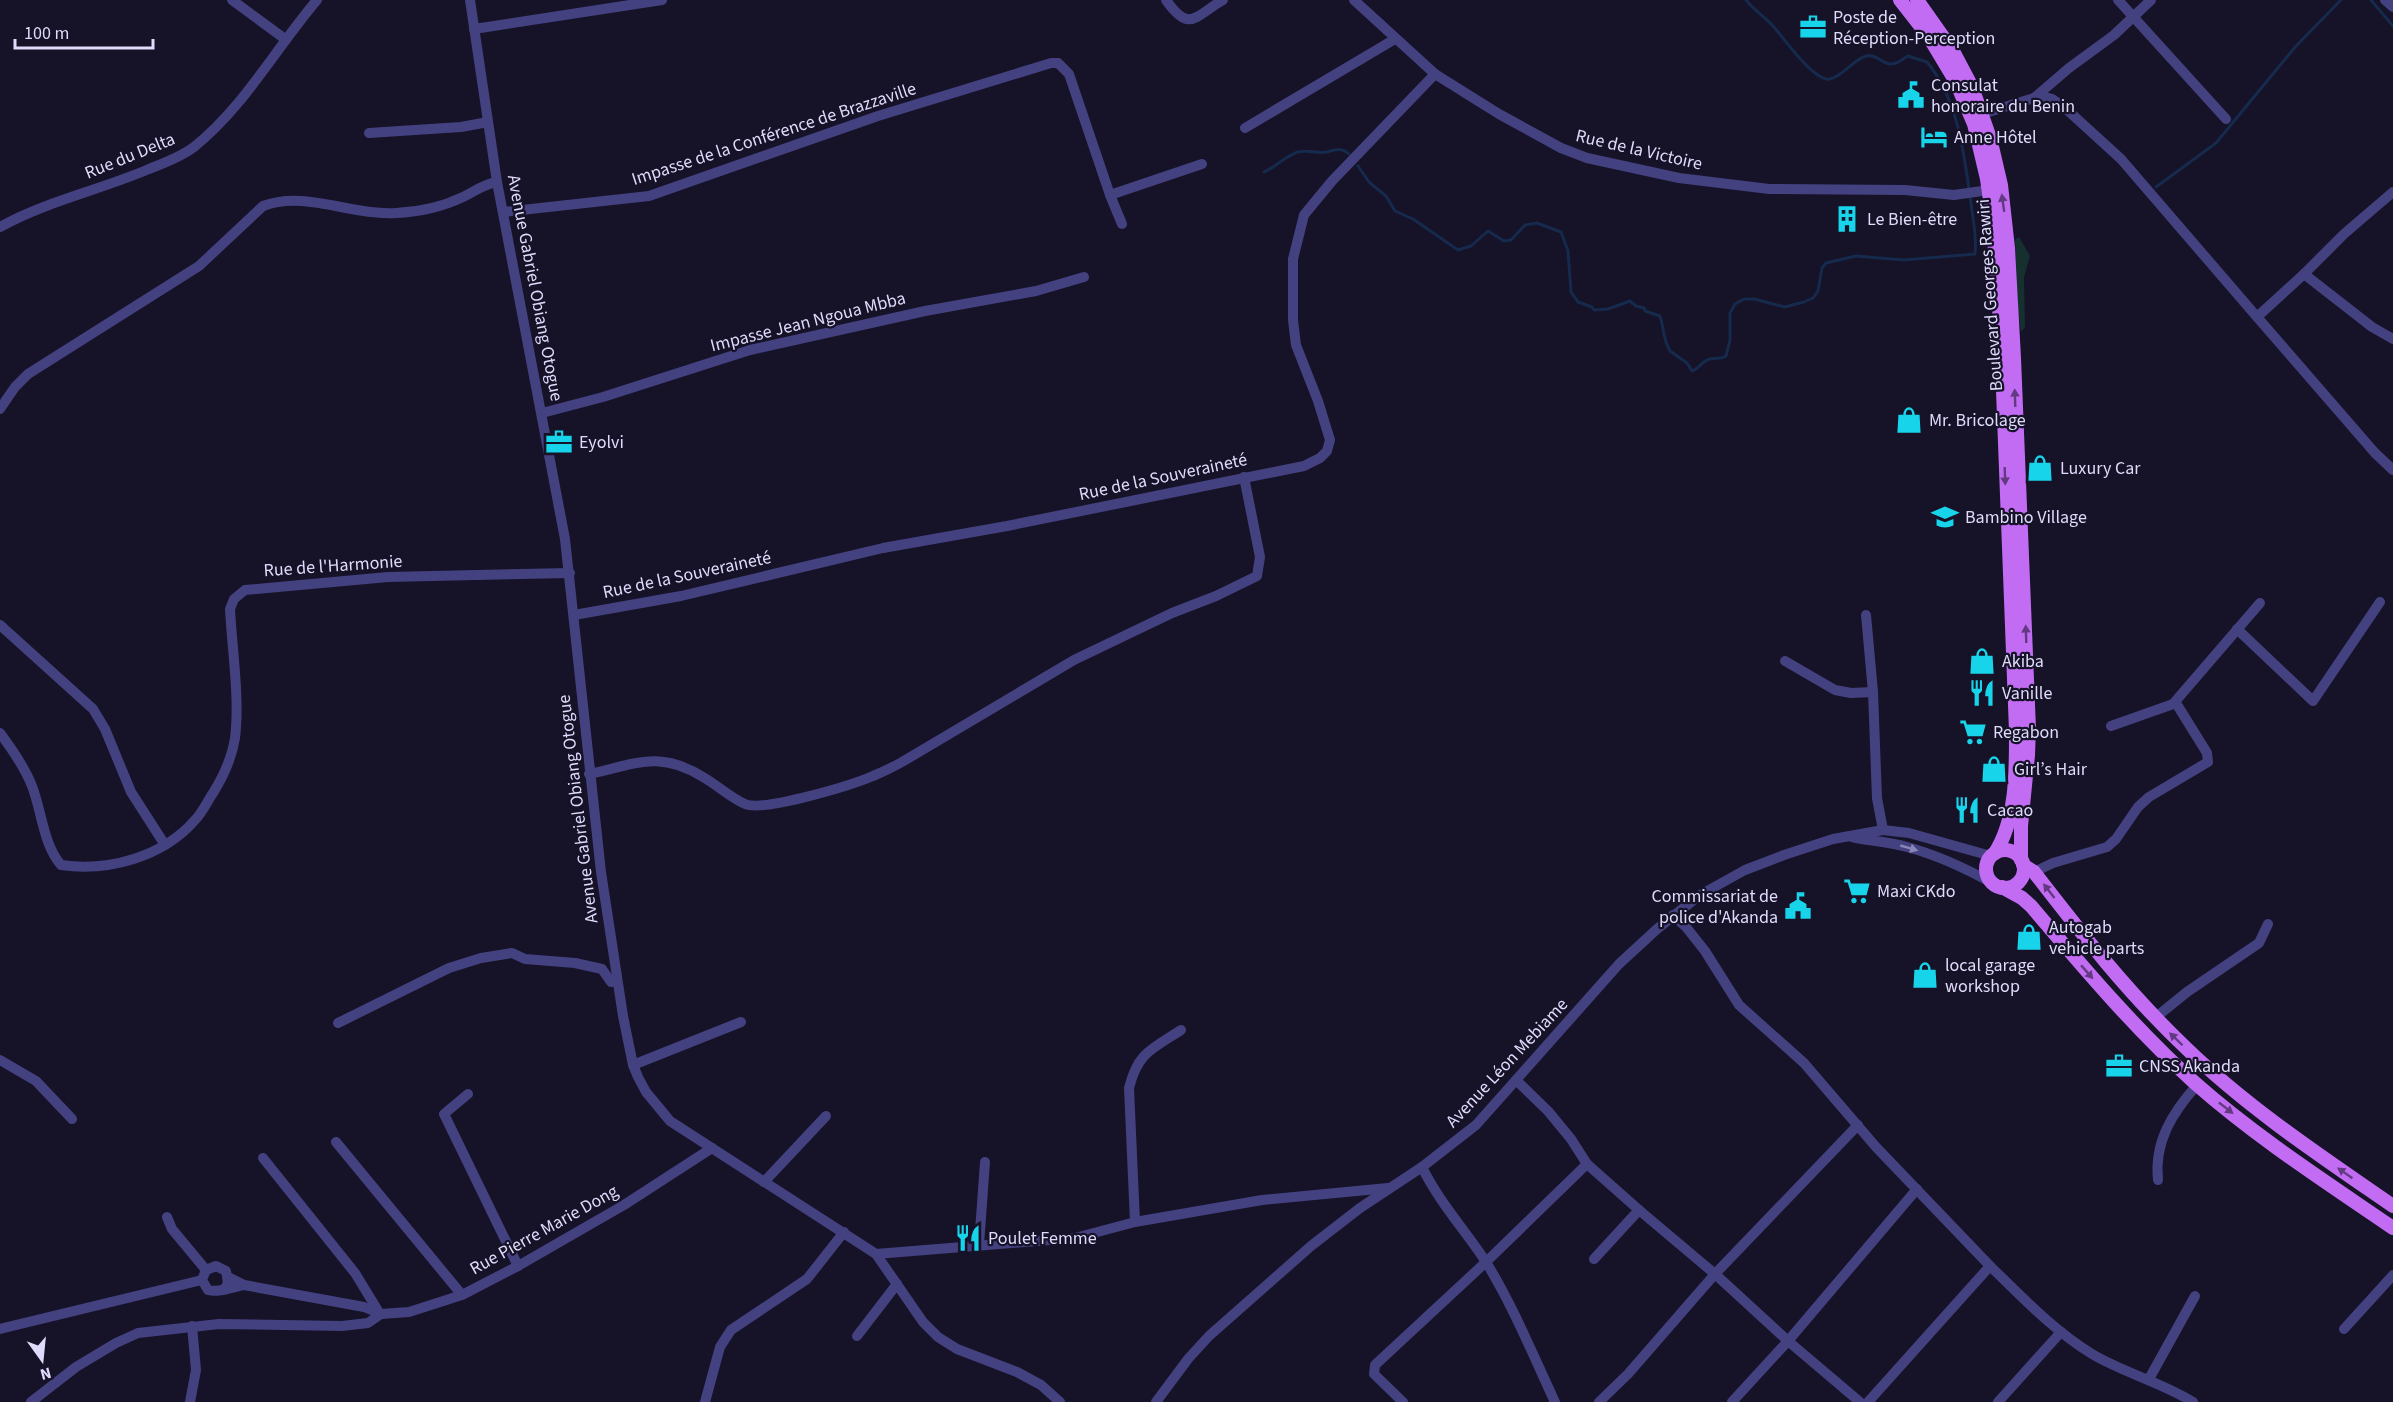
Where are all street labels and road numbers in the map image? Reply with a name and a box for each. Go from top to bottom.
street label: Impasse de la Conférence de Brazzaville [629,76,920,192]
street label: Rue de la Victoire [1573,123,1705,177]
street label: Rue du Delta [81,127,179,185]
street label: Avenue Gabriel Obiang Otogue [501,173,569,403]
street label: Boulevard Georges Rawiri [1971,198,2009,392]
street label: Impasse Jean Ngoua Mbba [708,286,908,358]
street label: Rue de la Souveraineté [1077,447,1250,507]
street label: Rue de la Souveraineté [601,545,774,605]
street label: Rue de l'Harmonie [263,549,403,583]
street label: Avenue Gabriel Obiang Otogue [552,693,604,925]
street label: Avenue Léon Mebiame [1440,993,1574,1133]
street label: Rue Pierre Marie Dong [465,1179,623,1281]

